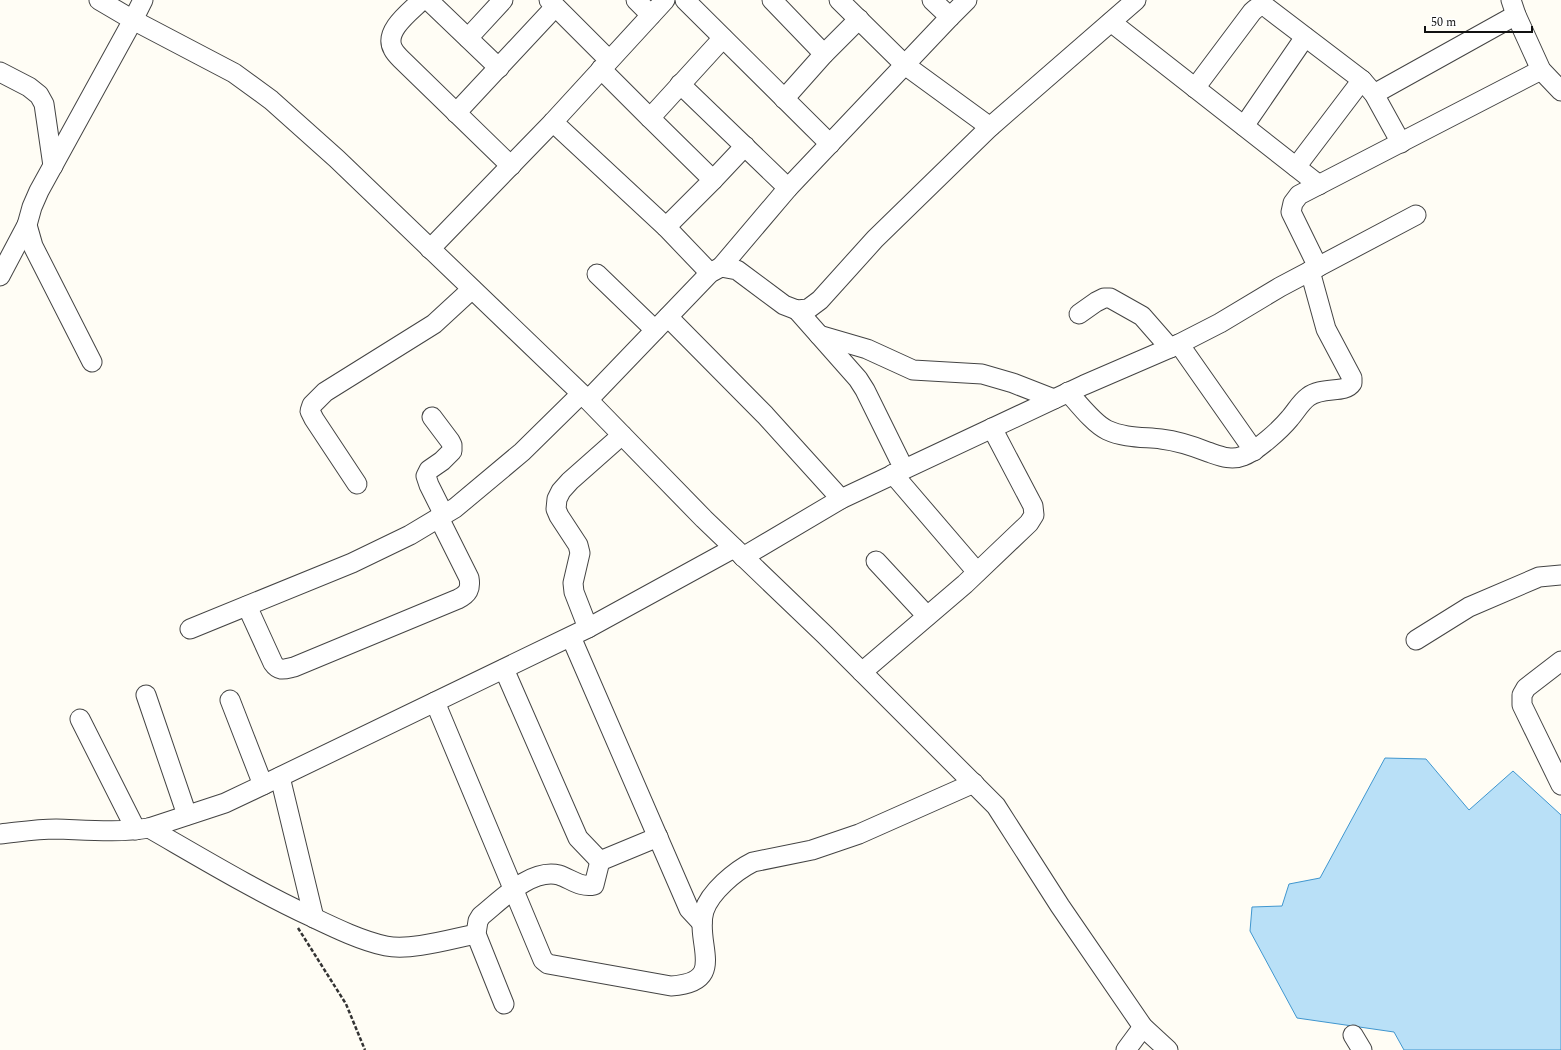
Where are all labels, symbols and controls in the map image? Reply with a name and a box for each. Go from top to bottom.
scale bar [1425,8,1532,34]
text: 50 m [1431,13,1456,32]

